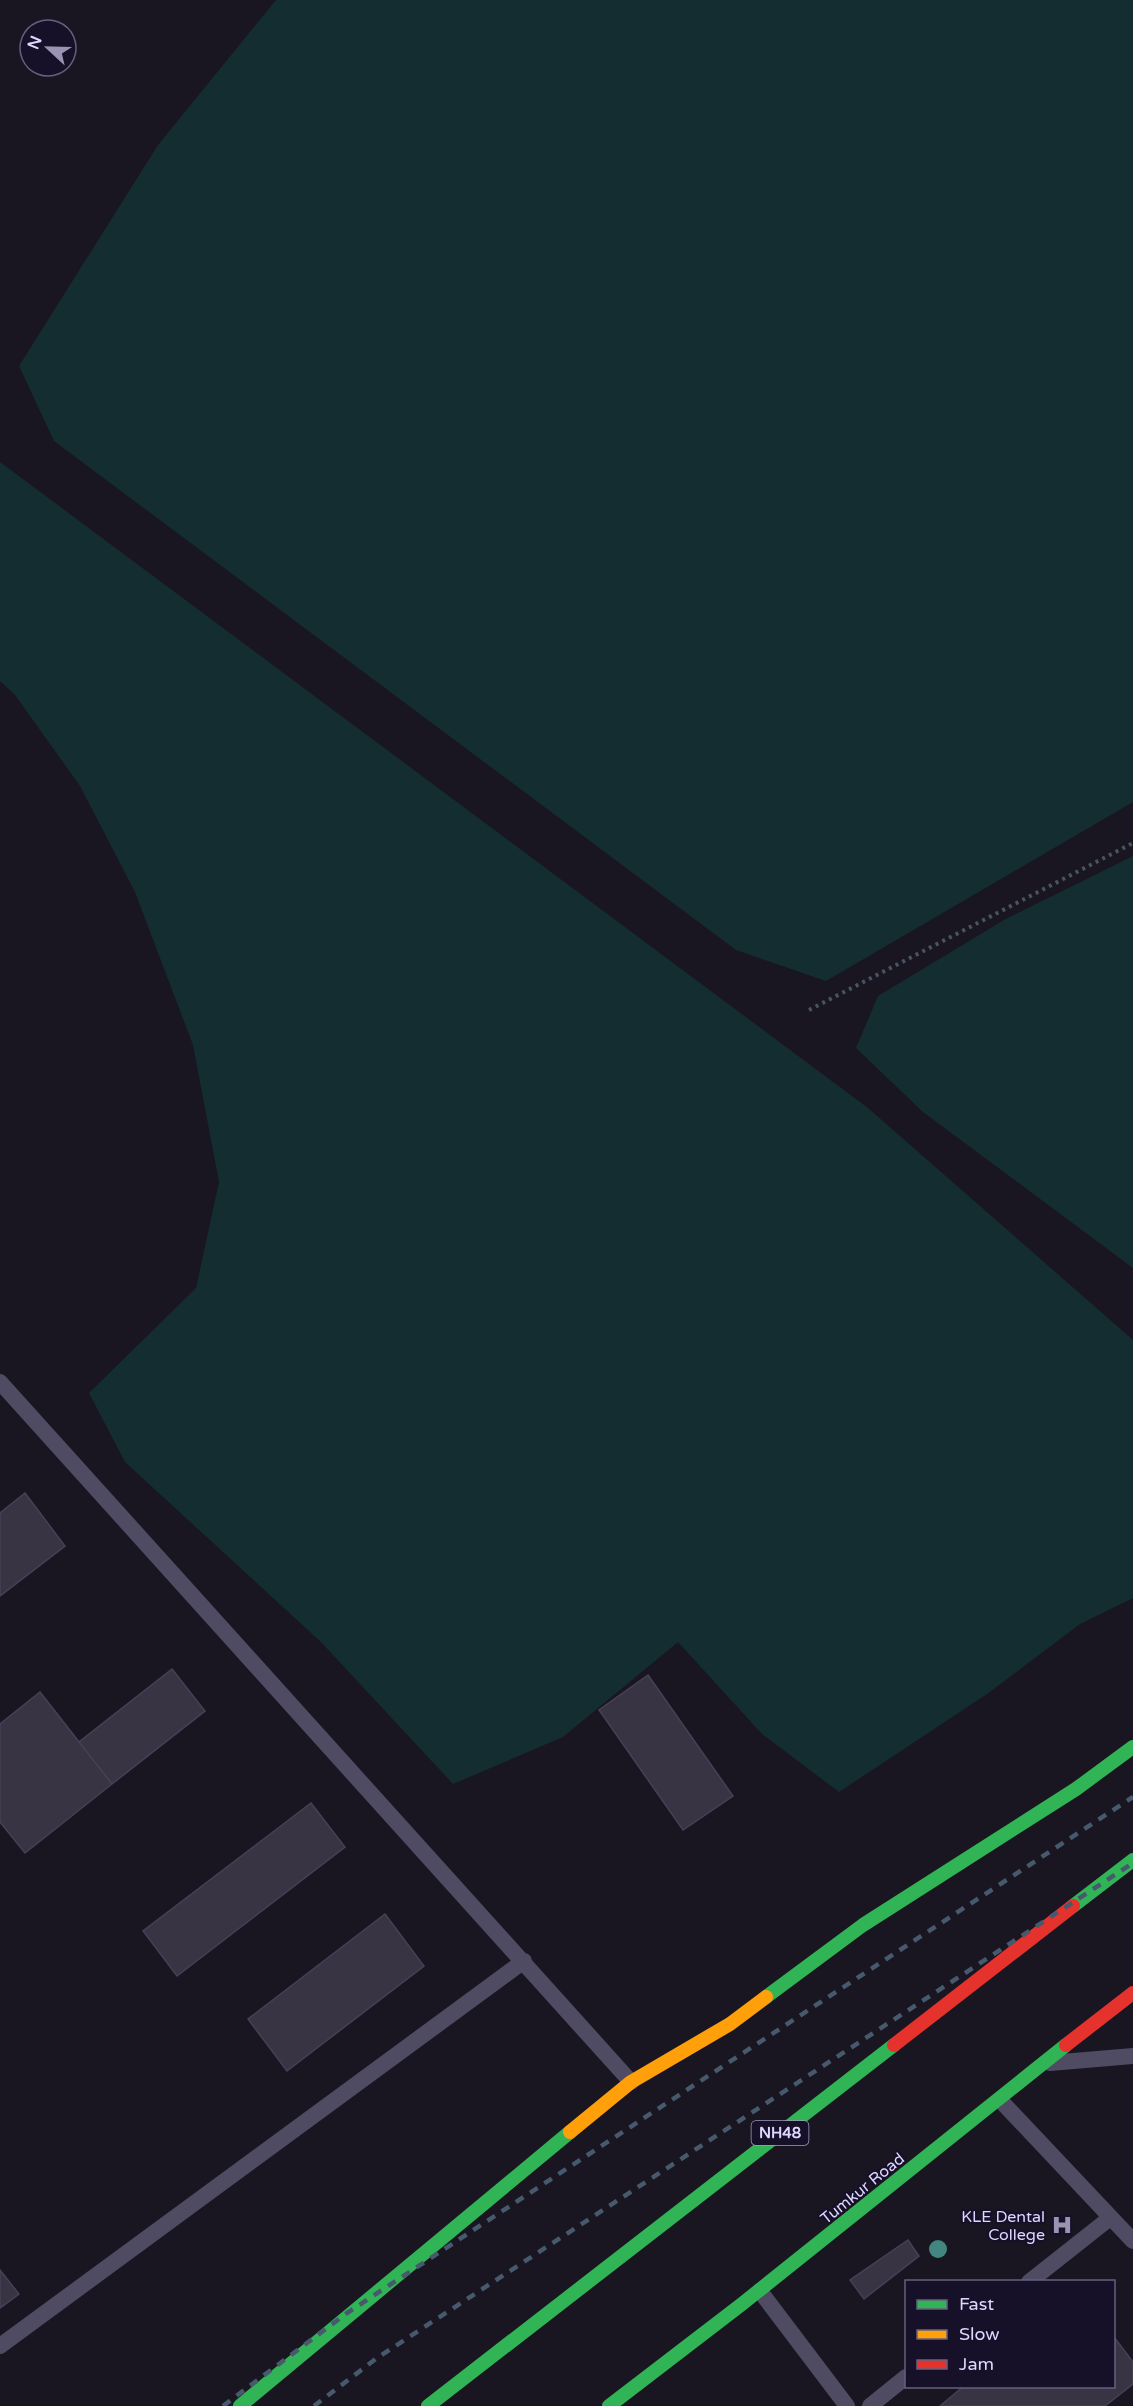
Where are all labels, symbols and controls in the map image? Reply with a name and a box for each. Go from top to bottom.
north arrow [18,18,78,78]
text: N [23,33,47,52]
road number: NH48 [752,2121,808,2145]
street label: Tumkur Road [817,2149,909,2229]
place label: KLE Dental College [961,2207,1045,2245]
hospital icon: KLE Dental College [1050,2213,1074,2237]
legend [905,2280,1115,2388]
text: Fast [959,2293,994,2315]
text: Slow [959,2323,1000,2345]
text: Jam [959,2353,994,2375]

